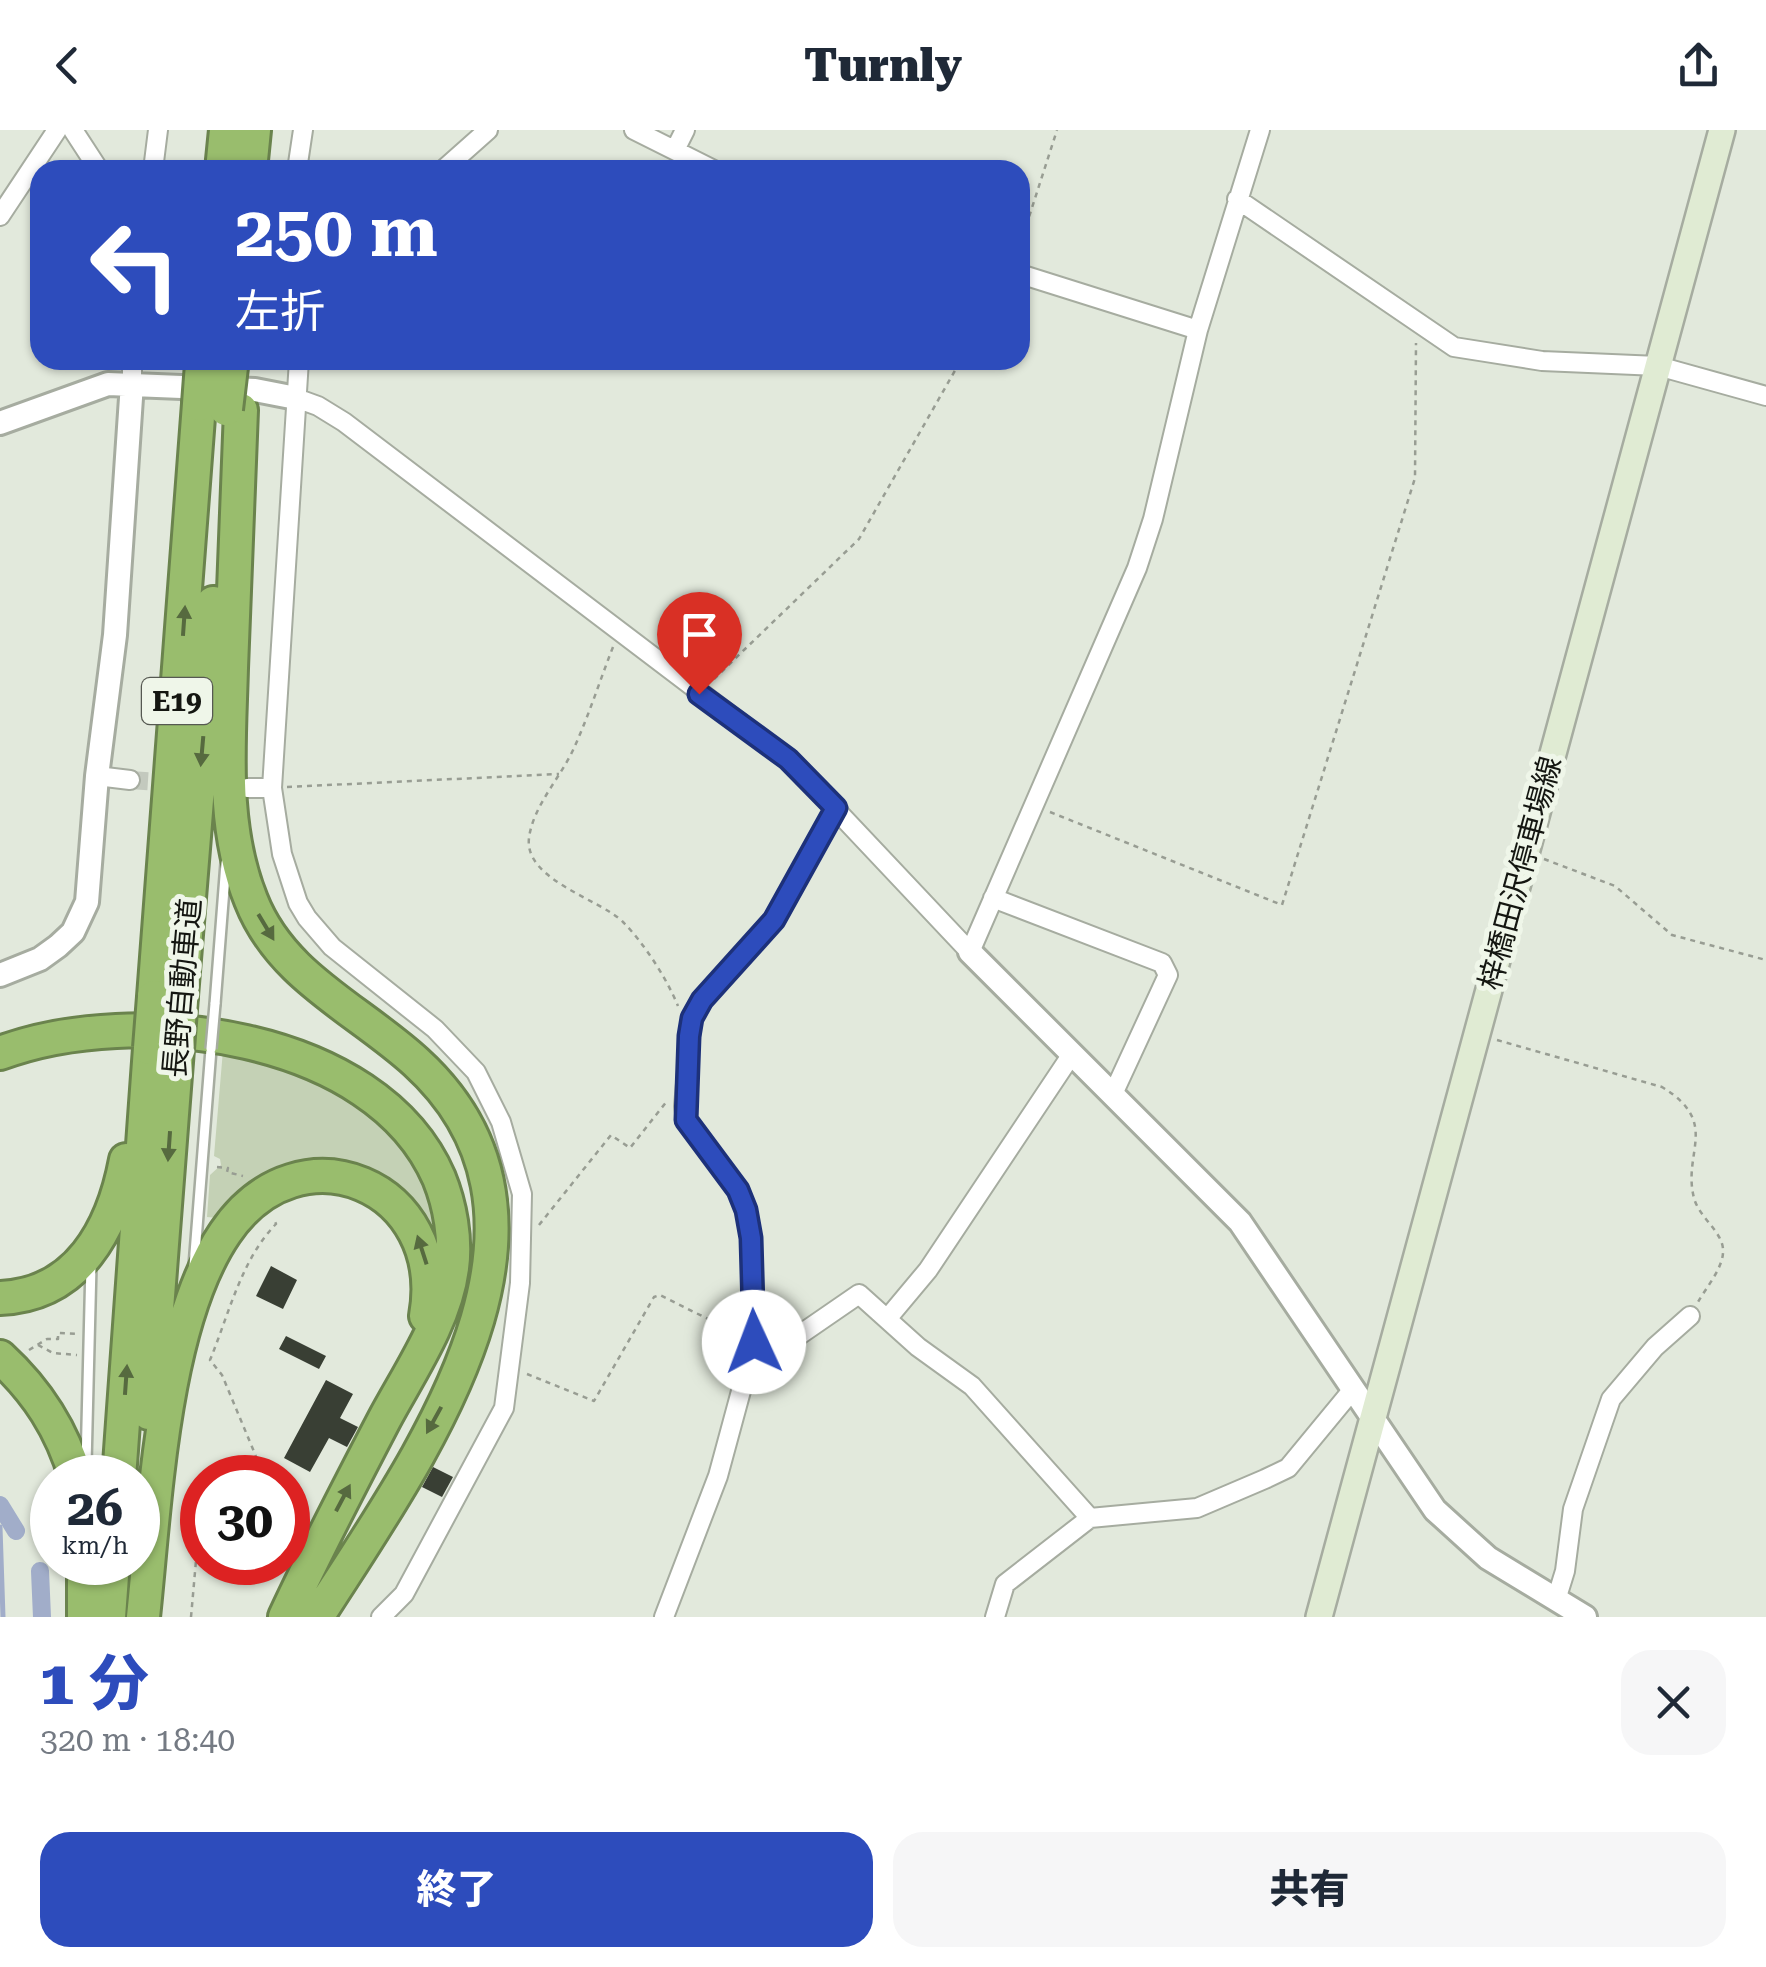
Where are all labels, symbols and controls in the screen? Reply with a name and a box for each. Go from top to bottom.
icon: back [40,38,95,93]
icon: share [1671,38,1726,93]
text: Turnly [804,39,962,92]
text: 250 m [235,191,438,273]
icon: left [70,200,200,330]
text: 左折 [235,285,325,338]
pin [657,592,742,695]
one-way arrow [176,605,192,637]
icon: arrive [672,607,727,662]
road number: E19 [142,678,212,724]
one-way arrow [193,736,209,767]
street label: 梓橋田沢停車場線 [1472,753,1568,993]
street label: 長野自動車道 [157,897,207,1079]
one-way arrow [256,914,275,941]
one-way arrow [161,1131,177,1162]
one-way arrow [414,1234,429,1264]
position arrow [702,1290,806,1394]
one-way arrow [118,1364,134,1396]
one-way arrow [425,1405,442,1434]
speed limit sign: 30 [180,1455,310,1585]
text: 26 [67,1479,123,1537]
one-way arrow [334,1483,351,1512]
text: km/h [62,1531,128,1560]
text: 1 分 [40,1648,149,1719]
button: close [1621,1650,1726,1755]
text: 320 m · 18:40 [40,1721,235,1759]
button: 終了 [40,1832,873,1947]
button: 共有 [893,1832,1726,1947]

